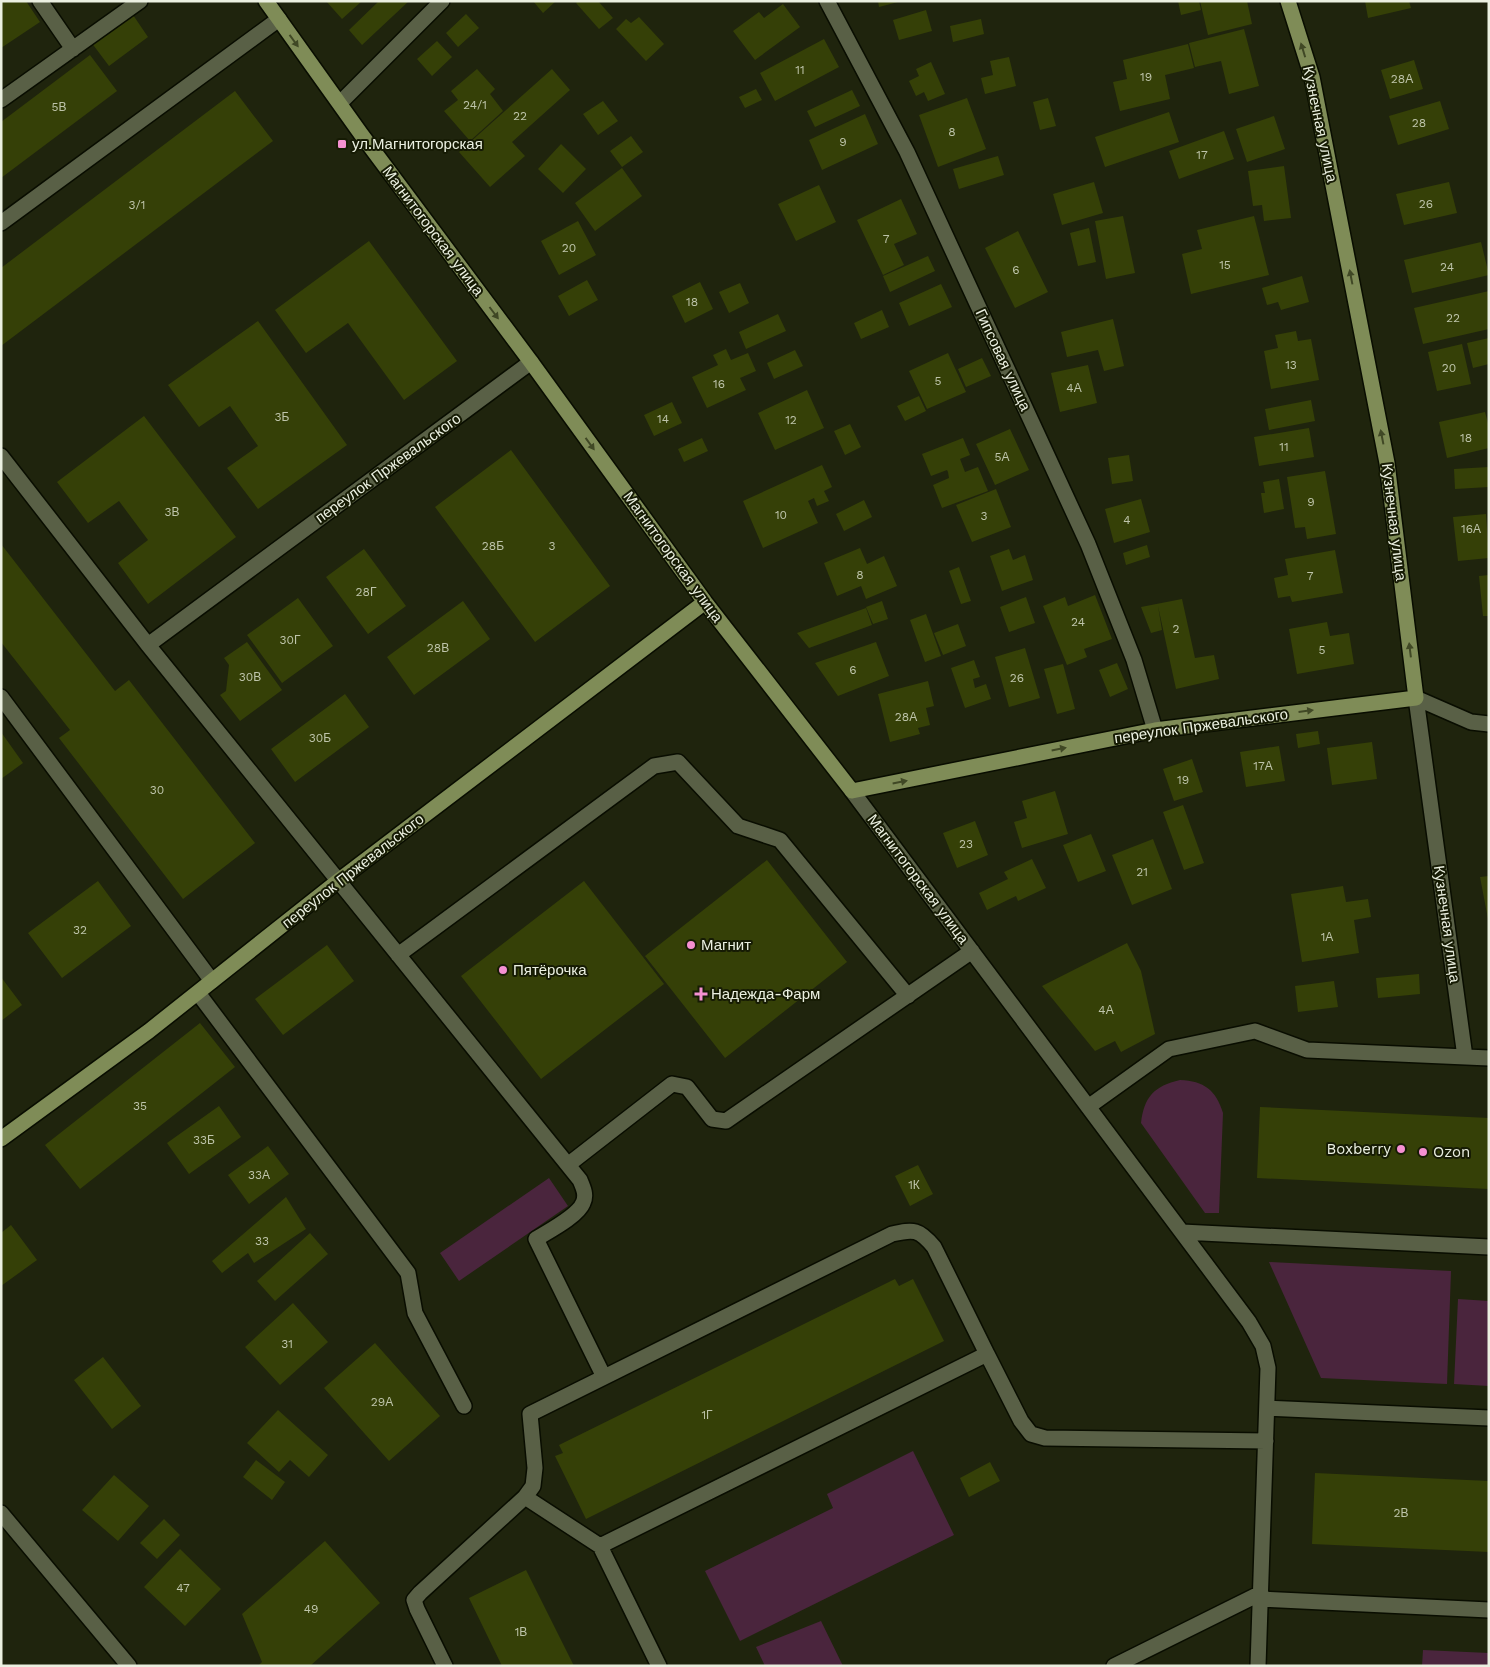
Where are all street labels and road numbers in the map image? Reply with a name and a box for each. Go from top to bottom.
street label: Кузнечная улица [1299,64,1341,184]
street label: Магнитогорская улица [379,163,488,300]
street label: Гипсовая улица [972,306,1035,414]
street label: переулок Пржевальского [312,409,464,527]
street label: Кузнечная улица [1378,462,1410,582]
street label: Магнитогорская улица [620,488,727,626]
street label: переулок Пржевальского [1113,705,1289,747]
street label: переулок Пржевальского [278,810,428,932]
street label: Магнитогорская улица [864,811,973,948]
street label: Кузнечная улица [1430,864,1464,984]

